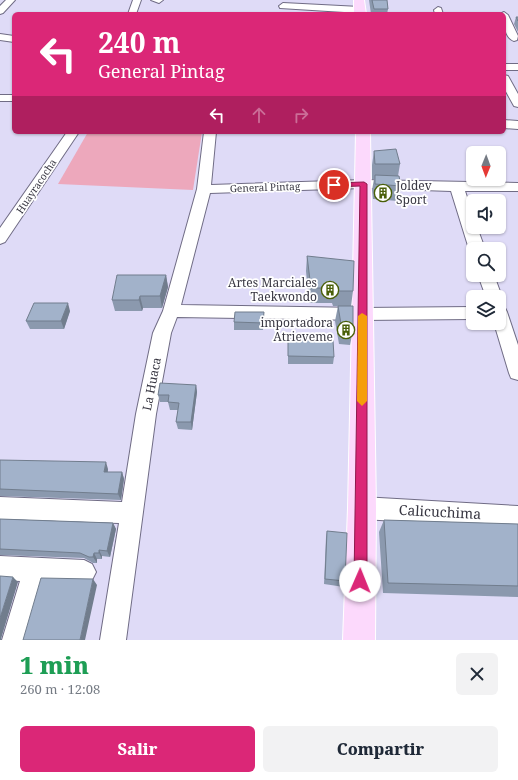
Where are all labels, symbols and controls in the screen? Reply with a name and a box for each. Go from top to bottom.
text: 240 m [98,23,180,61]
icon: left [32,28,84,80]
text: General Pintag [98,59,225,83]
icon: left [206,104,228,126]
icon: ahead [248,104,270,126]
icon: right [290,104,312,126]
north arrow [466,146,506,186]
map controls [466,146,506,330]
street label: Huayracocha [13,156,60,216]
pin [317,168,351,202]
icon: arrive [323,174,345,196]
place label: Joldev Sport [395,177,432,208]
street label: General Pintag [230,179,301,195]
building icon: Joldev Sport [373,183,393,203]
button: sound [466,194,506,234]
button: search [466,242,506,282]
place label: Artes Marciales Taekwondo [228,274,317,305]
building icon: Artes Marciales Taekwondo [320,280,340,300]
button: layers [466,290,506,330]
place label: importadora Atrieveme [260,314,333,345]
building icon: importadora Atrieveme [336,320,356,340]
street label: La Huaca [138,356,165,412]
street label: Calicuchima [398,500,482,523]
position arrow [339,560,381,602]
text: 1 min [20,648,89,681]
button: close [456,653,498,695]
text: 260 m · 12:08 [20,680,100,698]
button: Salir [20,726,255,772]
button: Compartir [263,726,498,772]

